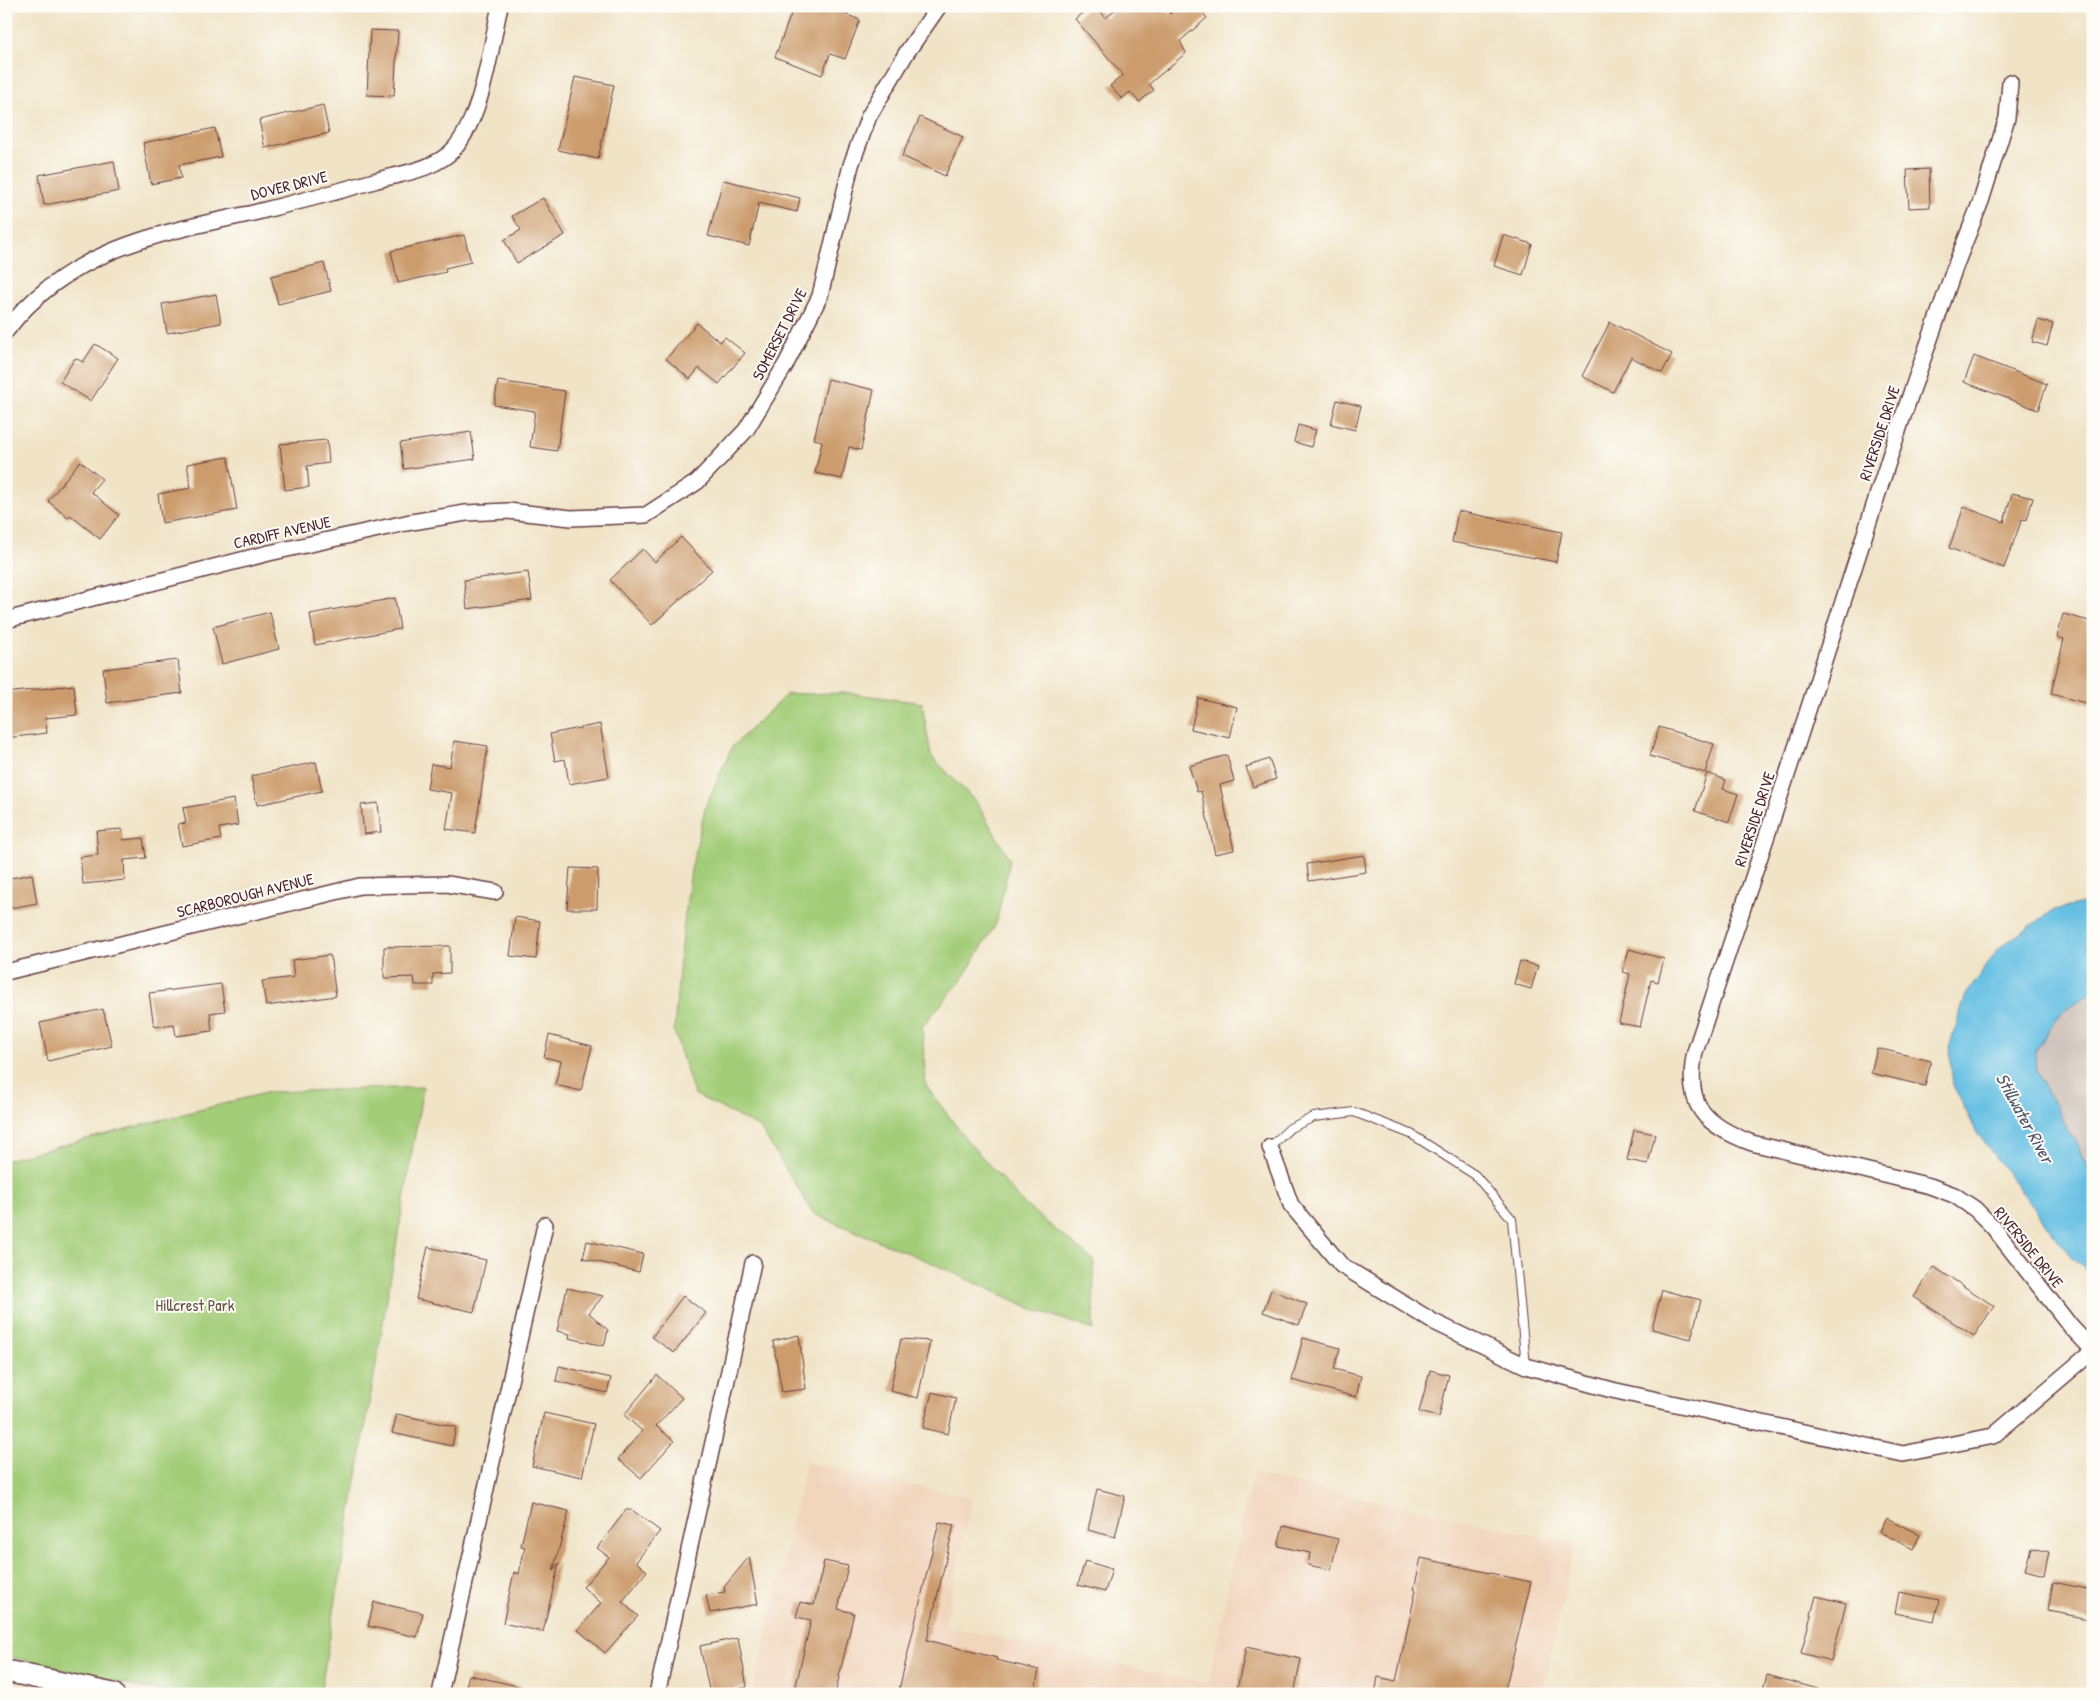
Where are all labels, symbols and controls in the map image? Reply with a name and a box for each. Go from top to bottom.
street label: DOVER DRIVE [248,165,330,205]
street label: SOMERSET DRIVE [746,284,812,384]
street label: RIVERSIDE DRIVE [1853,383,1905,483]
street label: CARDIFF AVENUE [231,510,333,554]
street label: RIVERSIDE DRIVE [1728,769,1780,869]
street label: SCARBOROUGH AVENUE [174,867,316,923]
water label: Stillwater River [1990,1068,2061,1169]
street label: RIVERSIDE DRIVE [1989,1202,2069,1292]
park label: Hillcrest Park [156,1294,235,1316]

